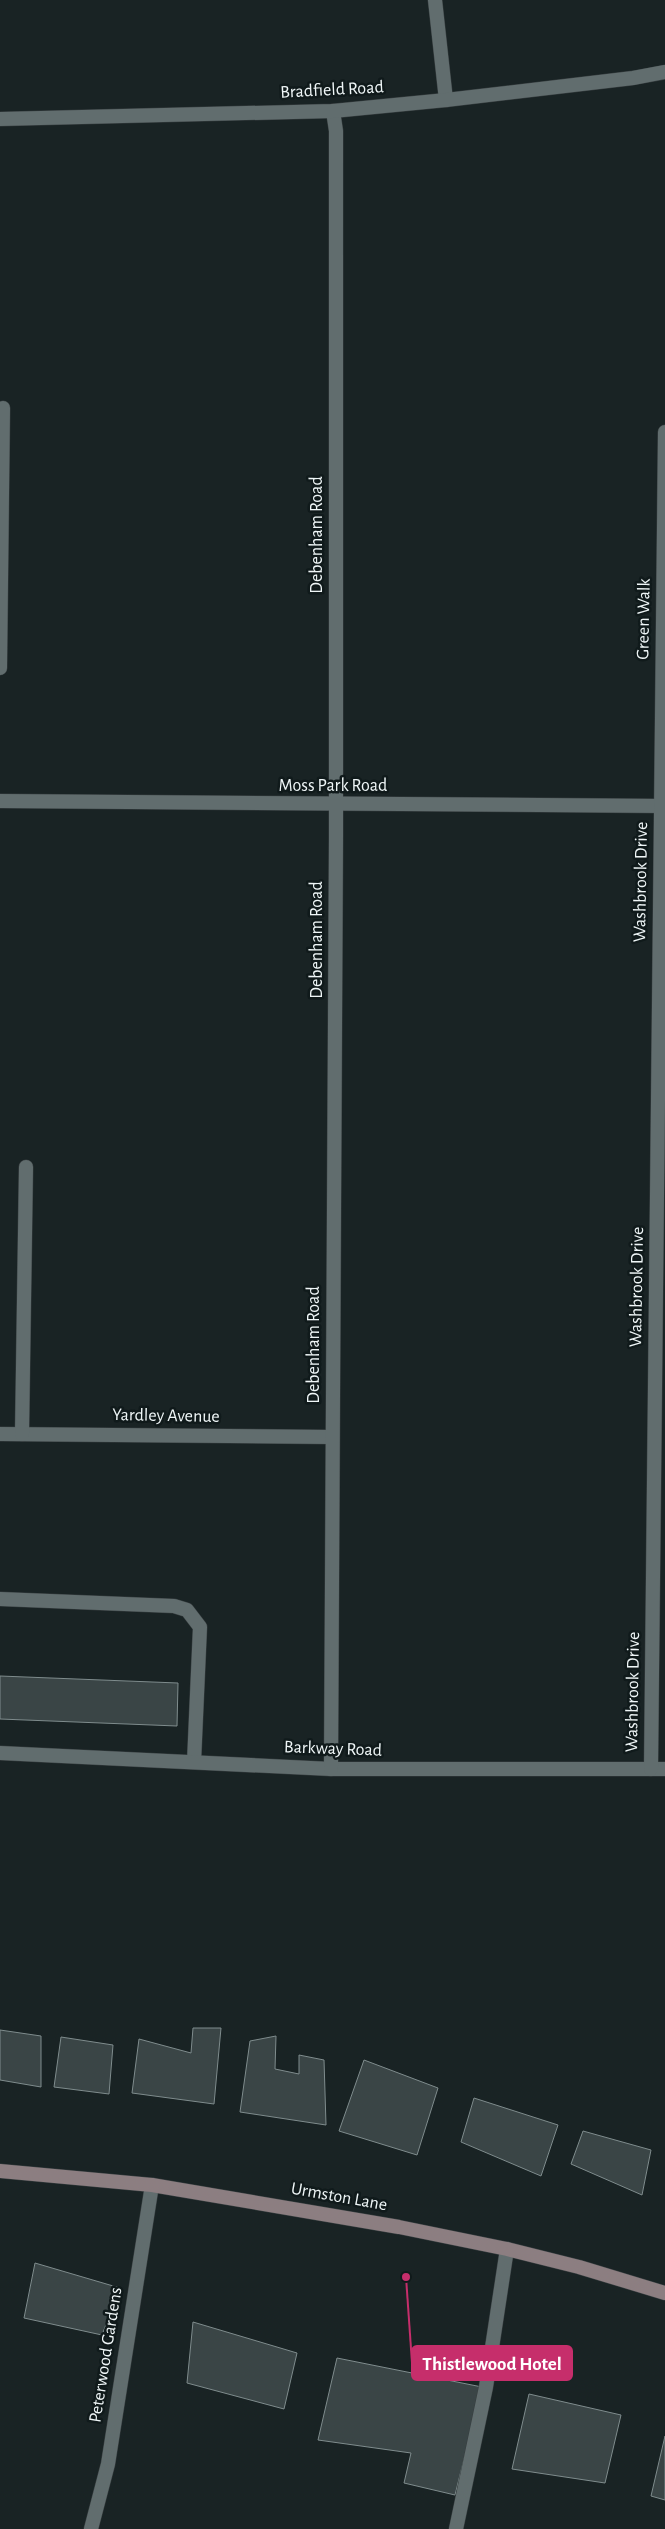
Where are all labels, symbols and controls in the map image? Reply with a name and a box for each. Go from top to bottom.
street label: Bradfield Road [280,78,384,102]
street label: Debenham Road [308,476,326,594]
street label: Green Walk [634,577,654,660]
street label: Moss Park Road [279,777,387,795]
street label: Washbrook Drive [631,822,651,942]
street label: Debenham Road [308,881,326,999]
street label: Washbrook Drive [627,1227,647,1347]
street label: Debenham Road [305,1286,323,1404]
street label: Yardley Avenue [112,1406,220,1426]
street label: Washbrook Drive [623,1632,643,1752]
street label: Barkway Road [284,1738,382,1760]
street label: Urmston Lane [289,2180,389,2214]
street label: Peterwood Gardens [86,2286,126,2424]
callout: Thistlewood Hotel [412,2346,572,2380]
text: Thistlewood Hotel [422,2355,562,2374]

